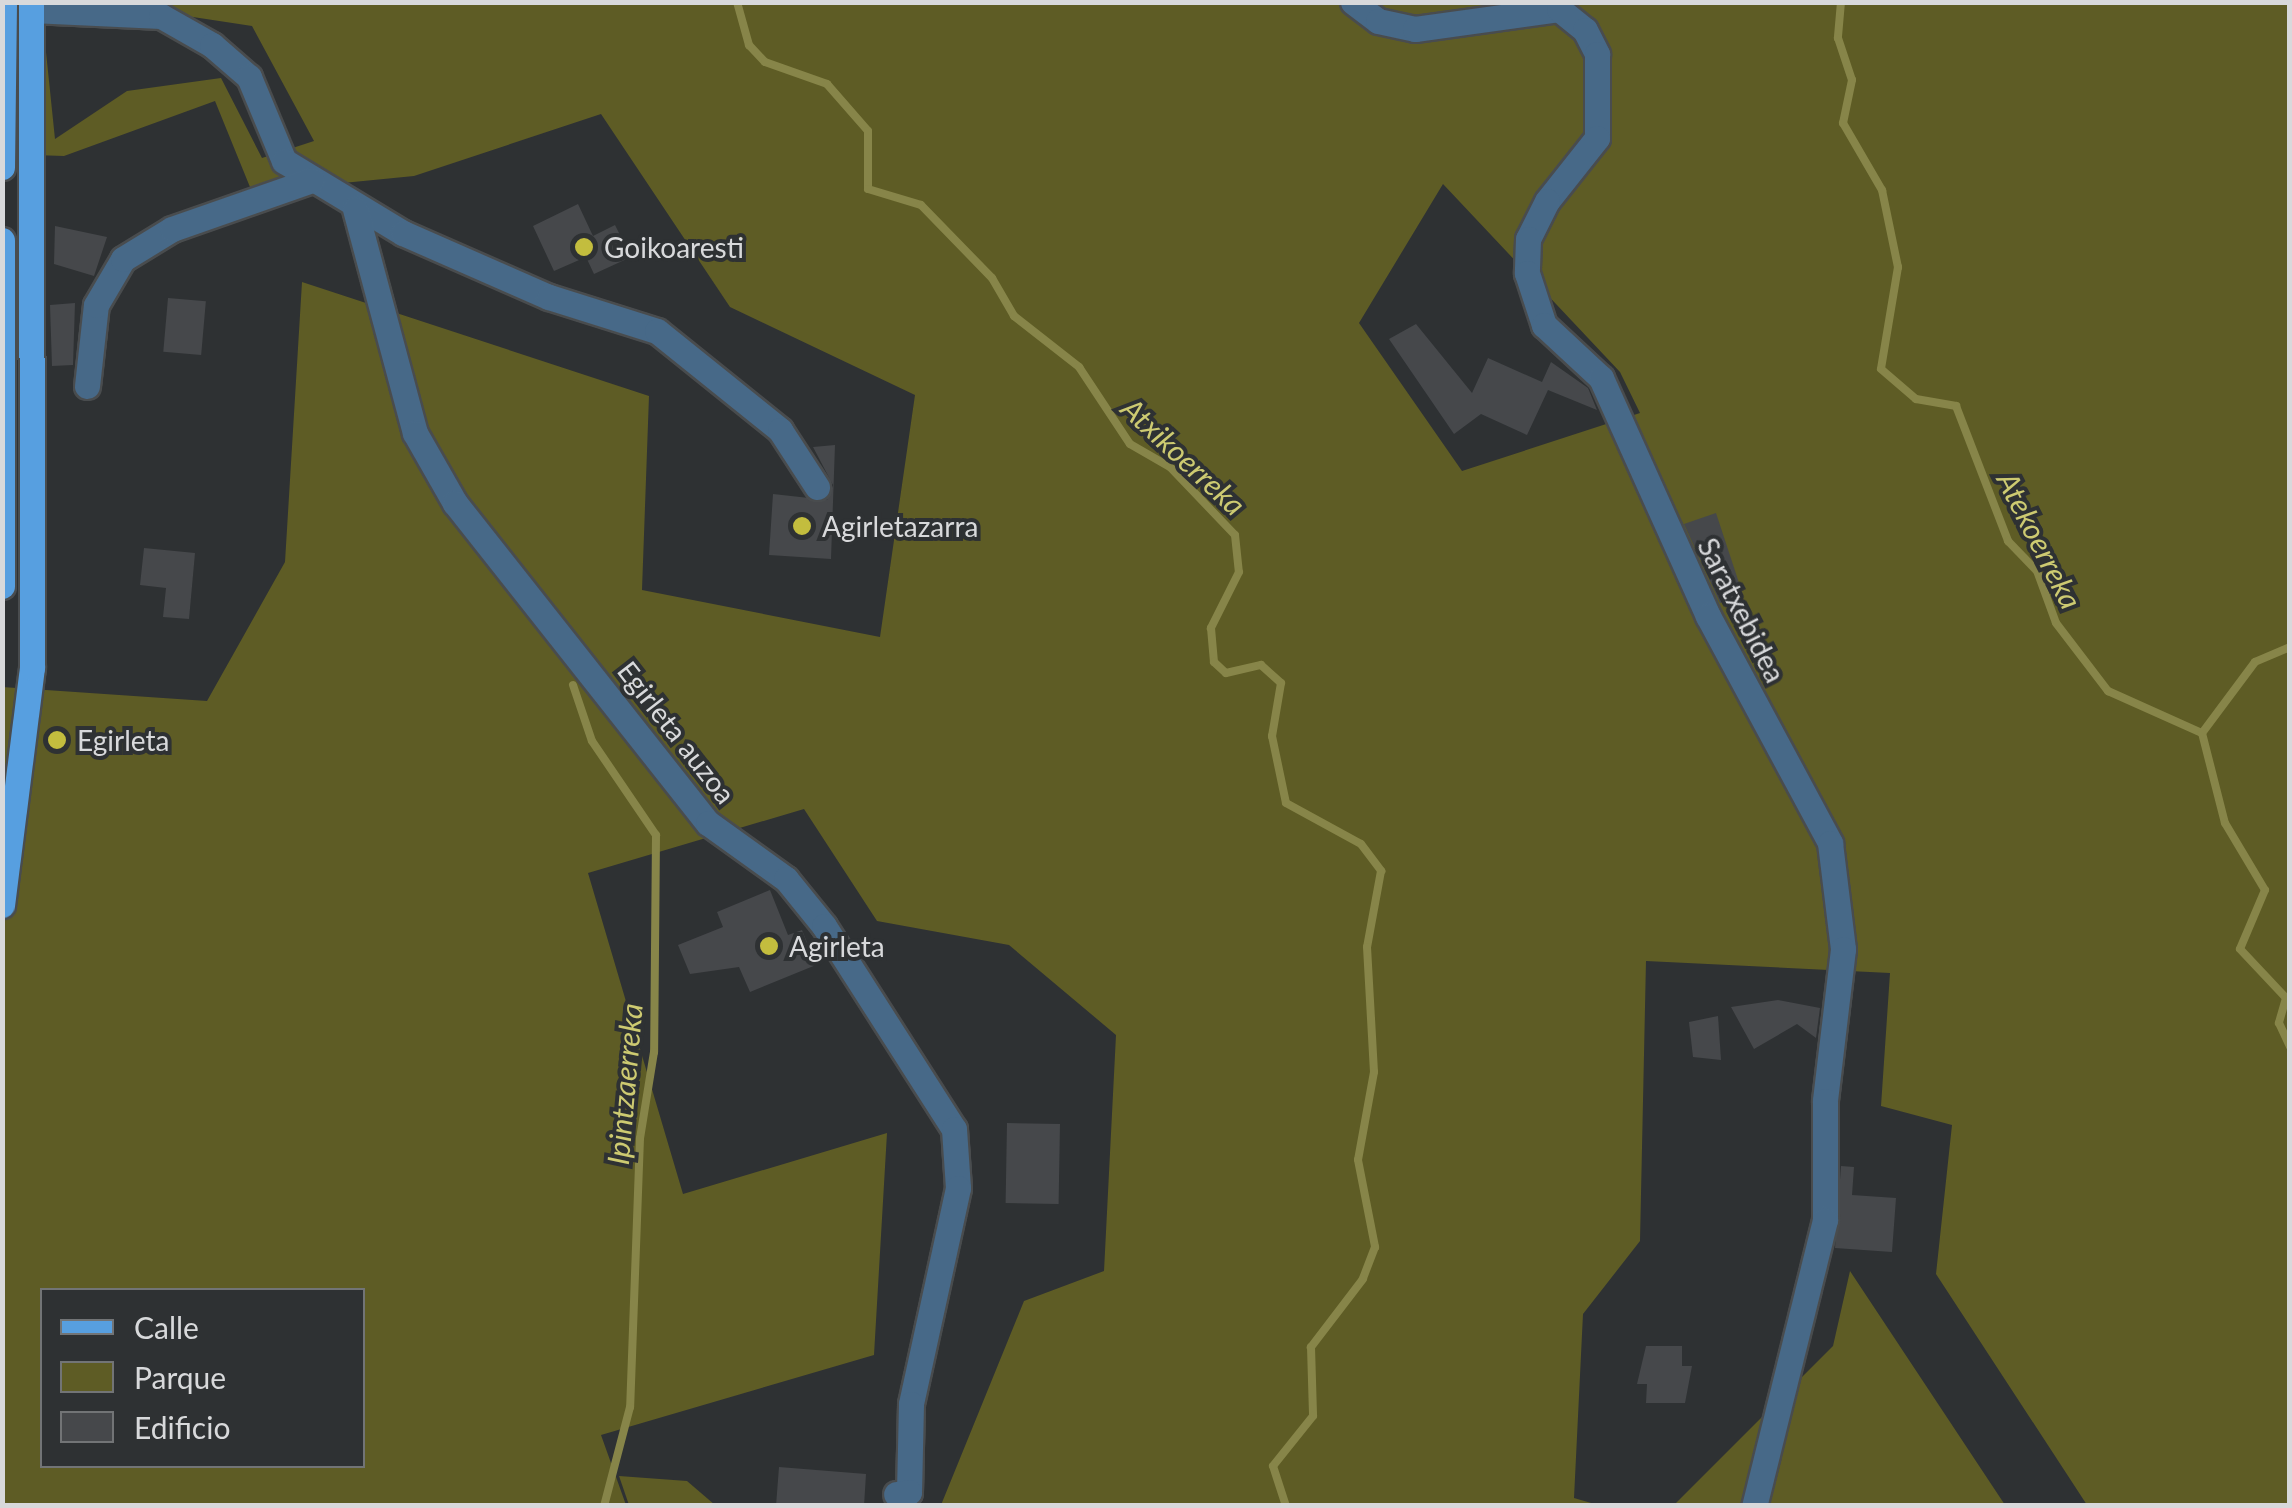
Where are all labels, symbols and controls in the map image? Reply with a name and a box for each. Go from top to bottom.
place label: Goikoaresti [604,230,744,264]
marker: Goikoaresti [573,236,595,258]
water label: Atxikoerreka [1115,390,1253,522]
water label: Atekoerreka [1990,465,2090,615]
place label: Agirletazarra [822,509,978,543]
marker: Agirletazarra [791,515,813,537]
street label: Saratxebidea [1691,532,1793,688]
street label: Egirleta auzoa [611,654,743,810]
place label: Egirleta [77,723,169,757]
marker: Egirleta [46,729,68,751]
place label: Agirleta [789,929,885,963]
marker: Agirleta [758,935,780,957]
water label: Ipintzaerreka [599,1002,649,1166]
legend [40,1288,365,1468]
text: Calle [134,1309,199,1345]
text: Parque [134,1359,226,1395]
text: Edificio [134,1409,230,1445]

